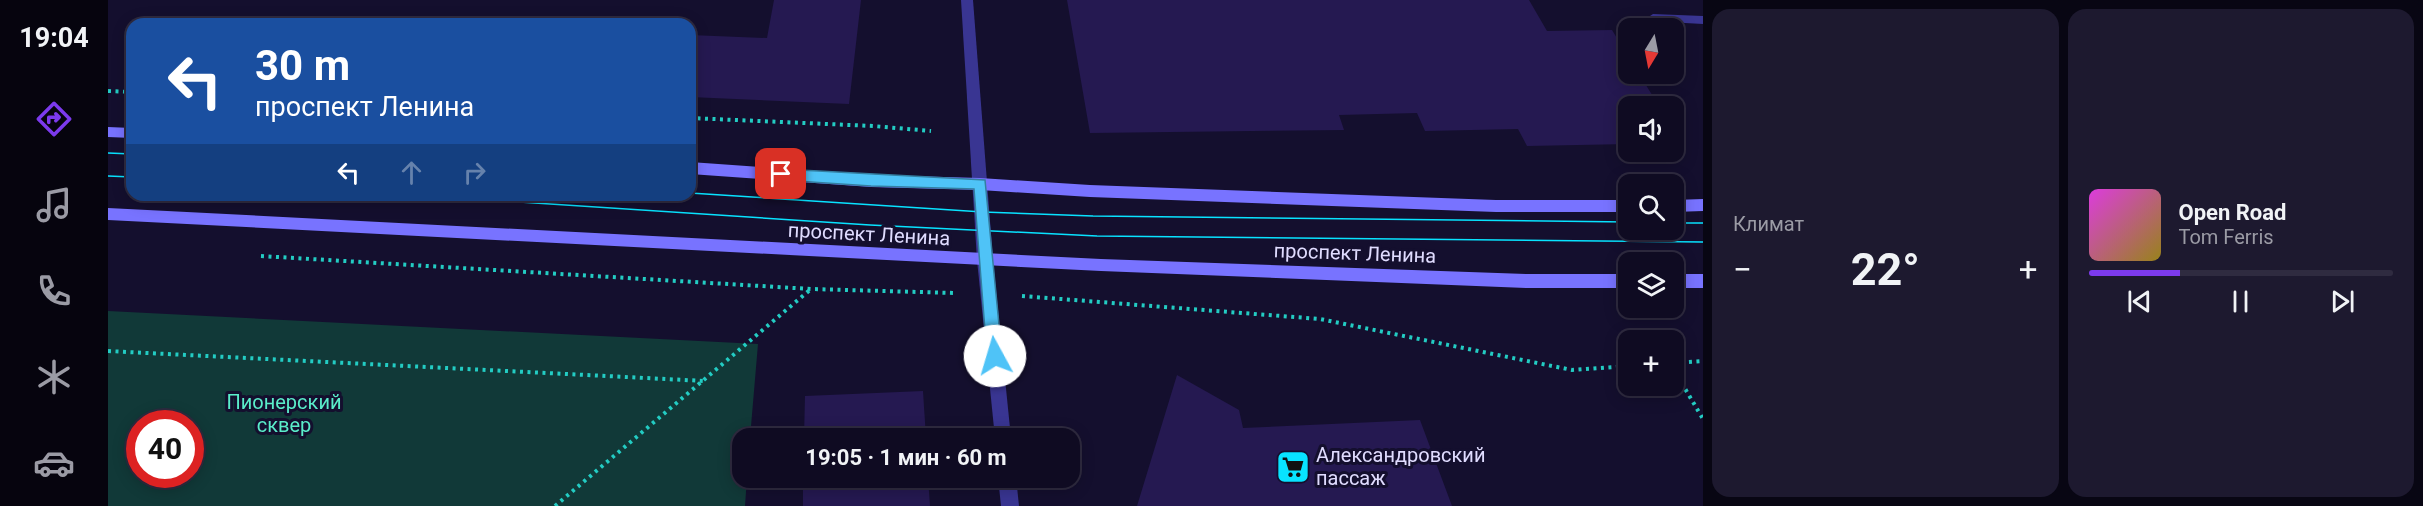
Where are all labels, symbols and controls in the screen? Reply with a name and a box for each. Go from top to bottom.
north arrow [1618,18,1684,84]
map controls [1618,18,1684,396]
text: 19:04 [19,22,89,54]
text: 30 m [255,41,350,90]
icon: left [156,42,234,120]
text: проспект Ленина [255,91,474,123]
button: sound [1618,96,1684,162]
icon: directions [33,98,75,140]
pin [755,148,806,199]
icon: left [332,156,365,189]
icon: ahead [395,156,428,189]
icon: right [458,156,491,189]
icon: arrive [764,157,797,190]
button: search [1618,174,1684,240]
icon: music [33,184,75,226]
text: Open Road [2179,200,2286,225]
text: Климат [1733,212,1804,236]
street label: проспект Ленина [787,218,951,250]
text: Tom Ferris [2179,225,2274,249]
street label: проспект Ленина [1273,238,1437,268]
text: 22° [1851,243,1920,296]
text: − [1733,250,1752,289]
text: + [2019,250,2038,289]
button: layers [1618,252,1684,318]
icon: phone [33,270,75,312]
icon: previous [2123,285,2156,318]
icon: pause [2224,285,2257,318]
icon: next [2326,285,2359,318]
position arrow [963,324,1027,388]
button: + [1618,330,1684,396]
icon: climate [33,356,75,398]
park label: Пионерский сквер [227,390,341,437]
speed limit sign: 40 [126,410,204,488]
icon: car [33,442,75,484]
place label: Александровский пассаж [1316,443,1485,490]
text: 19:05 · 1 мин · 60 m [805,445,1007,470]
supermarket icon: Александровский пассаж [1275,449,1311,485]

